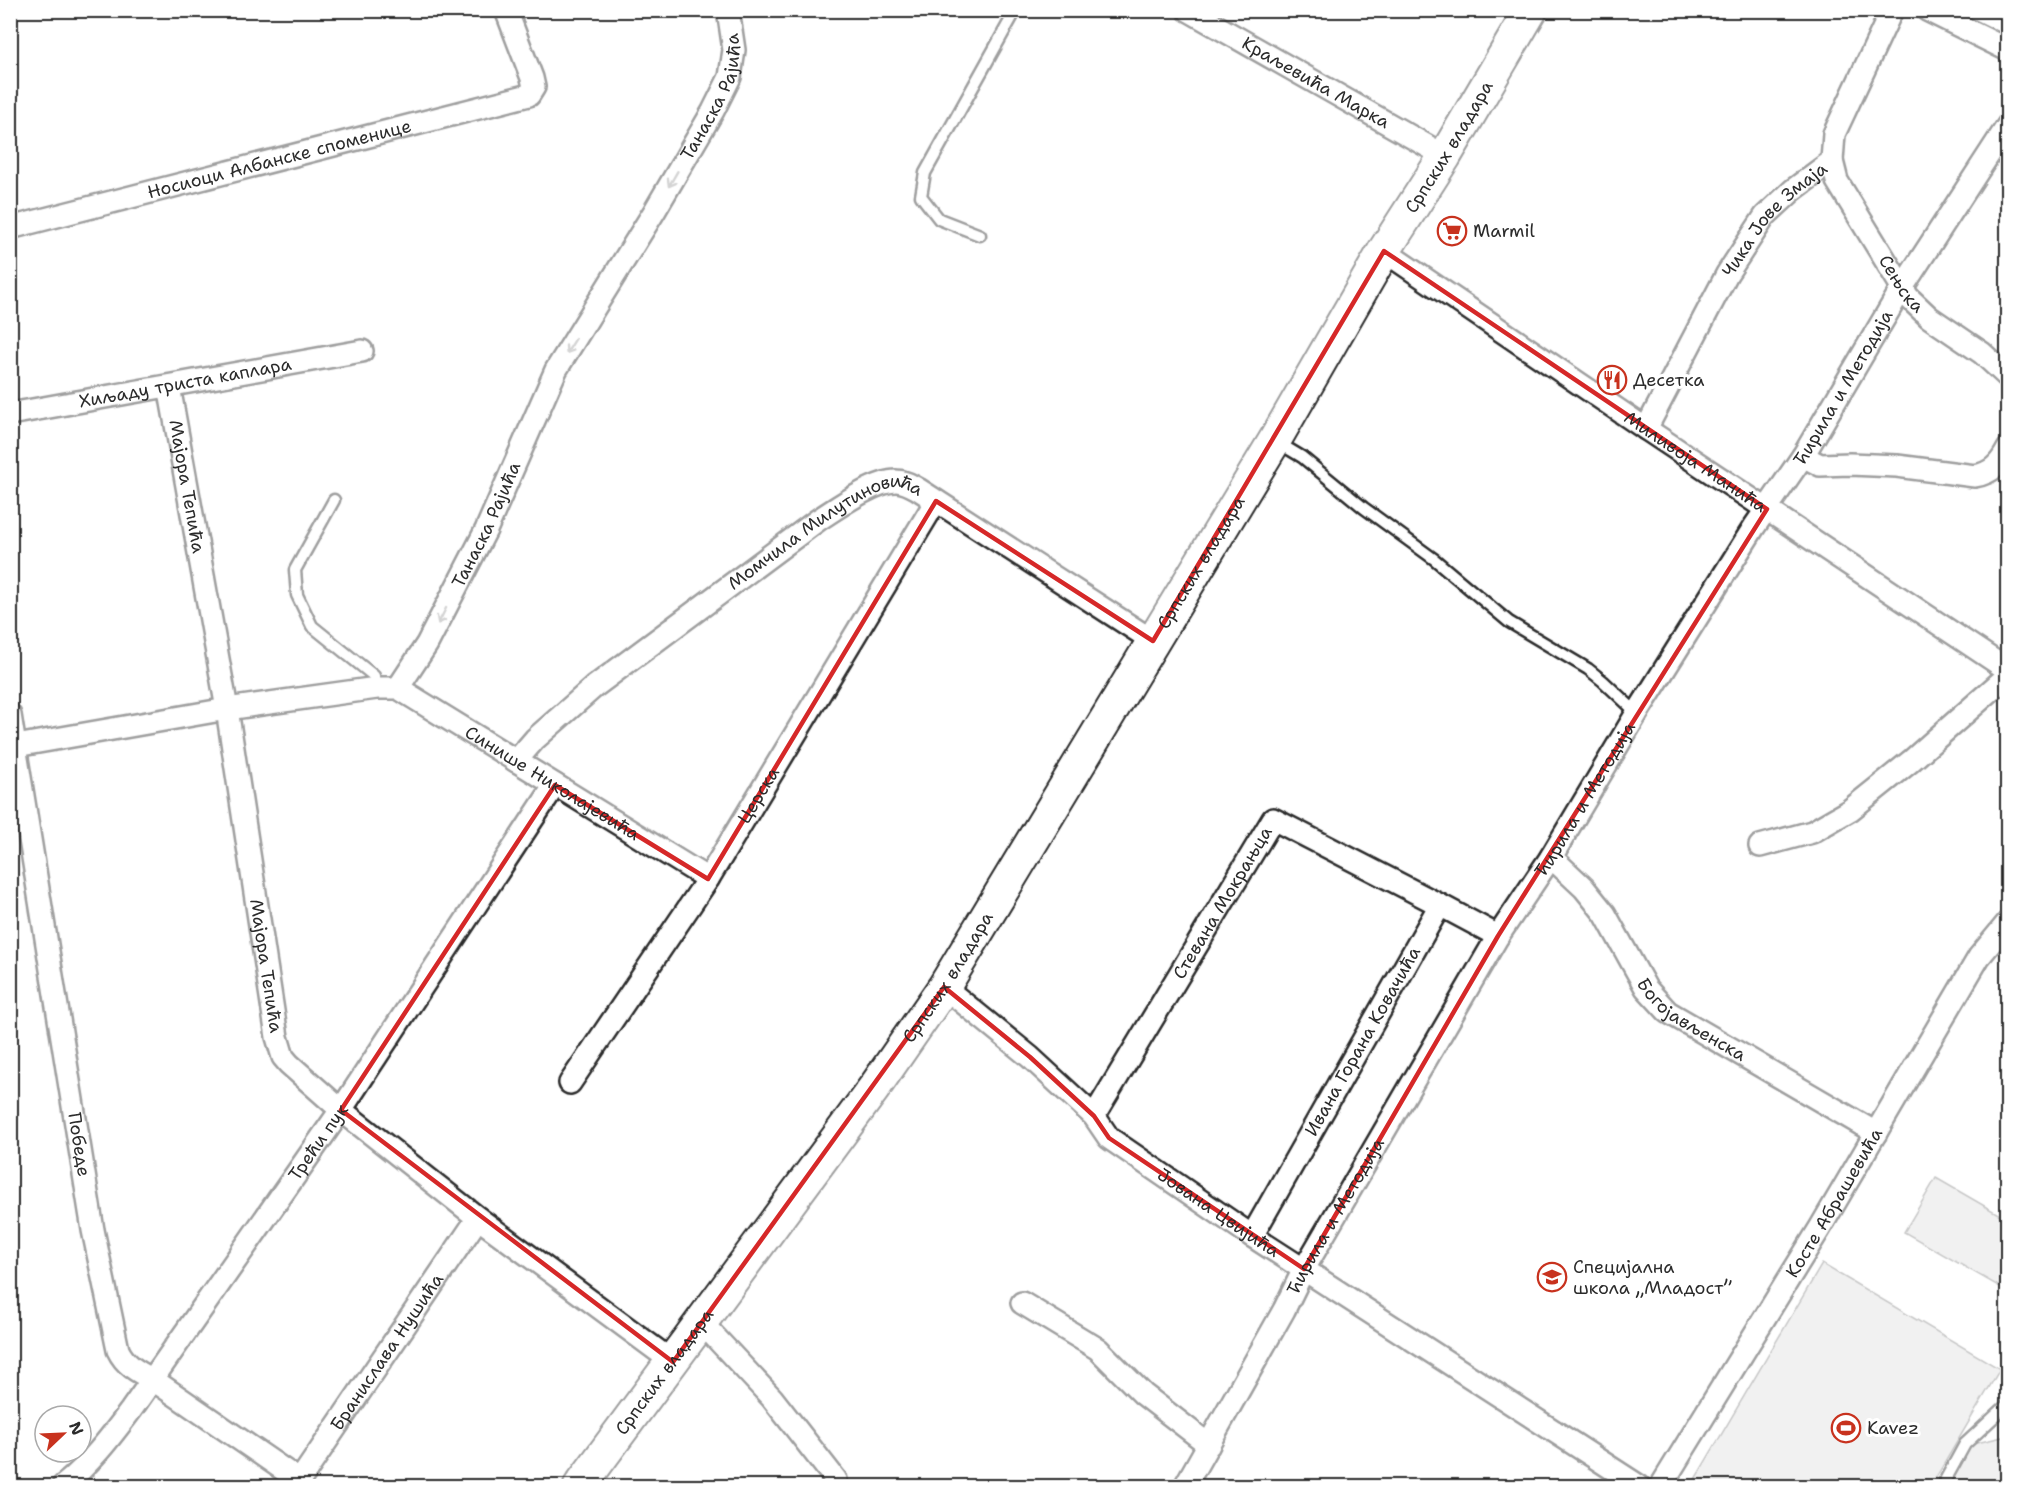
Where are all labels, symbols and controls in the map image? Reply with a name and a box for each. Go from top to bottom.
street label: Краљевића Марка [1238,31,1394,134]
street label: Танаска Рајића [675,32,747,164]
street label: Српских владара [1399,76,1499,218]
street label: Носиоци Албанске споменице [145,114,414,204]
street label: Чика Јове Змаја [1716,157,1832,281]
one-way arrow [667,170,679,187]
supermarket icon: Marmil [1436,215,1468,247]
place label: Marmil [1473,219,1536,243]
street label: Сењска [1873,250,1929,318]
street label: Ћирила и Методија [1788,305,1898,470]
one-way arrow [565,337,577,354]
street label: Хиљаду триста каплара [77,352,293,413]
restaurant icon: Десетка [1596,364,1628,396]
place label: Десетка [1633,368,1704,392]
street label: Миливоја Манића [1619,406,1771,518]
street label: Мајора Тепића [163,418,211,555]
street label: Танаска Рајића [446,458,526,592]
street label: Момчила Милутиновића [723,469,927,595]
street label: Српских владара [1152,491,1250,633]
one-way arrow [436,607,448,624]
street label: Ћирила и Методија [1529,717,1641,882]
street label: Синише Николајевића [460,720,644,846]
street label: Церска [732,762,785,828]
street label: Стевана Мокрањца [1167,822,1278,984]
street label: Мајора Тепића [244,897,288,1034]
street label: Српских владара [897,907,999,1048]
street label: Ивана Горана Ковачића [1299,942,1426,1140]
street label: Богојављенска [1631,974,1750,1067]
street label: Трећи пук [283,1099,354,1185]
street label: Победе [62,1111,96,1178]
street label: Косте Абрашевића [1780,1124,1888,1282]
street label: Ћирила и Методија [1281,1133,1390,1299]
street label: Јована Цвијића [1153,1163,1284,1263]
place label: Специјална школа „Младост” [1573,1255,1732,1300]
school or university icon: Специјална школа „Младост” [1536,1261,1568,1293]
street label: Бранислава Нушића [325,1269,449,1435]
street label: Српских владара [610,1304,719,1440]
north arrow [33,1404,93,1464]
sports icon: Kavez [1830,1412,1862,1444]
place label: Kavez [1867,1416,1919,1440]
text: N [64,1418,88,1438]

